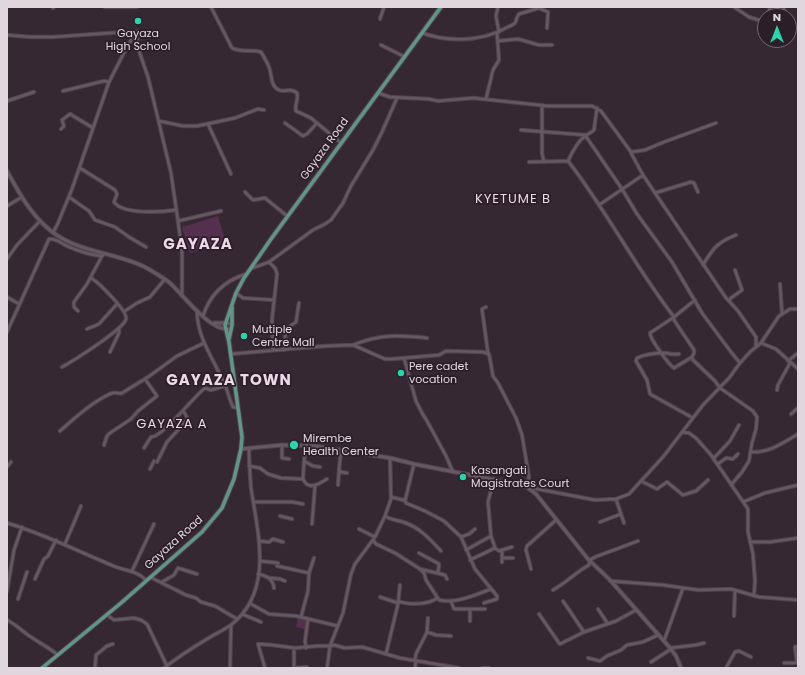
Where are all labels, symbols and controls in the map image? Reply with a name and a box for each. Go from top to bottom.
north arrow [757,8,797,48]
text: N [773,9,781,25]
marker: Gayaza High School [133,16,143,26]
place label: Gayaza High School [106,27,170,53]
street label: Gayaza Road [298,115,352,183]
district label: KYETUME B [475,192,551,208]
district label: GAYAZA [163,236,233,254]
place label: Mutiple Centre Mall [252,323,315,349]
marker: Mutiple Centre Mall [239,331,249,341]
place label: Pere cadet vocation [409,360,468,386]
marker: Pere cadet vocation [396,368,406,378]
district label: GAYAZA TOWN [166,372,292,390]
district label: GAYAZA A [136,417,208,433]
place label: Mirembe Health Center [303,432,379,458]
marker: Mirembe Health Center [288,439,300,451]
place label: Kasangati Magistrates Court [471,464,570,490]
marker: Kasangati Magistrates Court [458,472,468,482]
street label: Gayaza Road [142,513,206,573]

